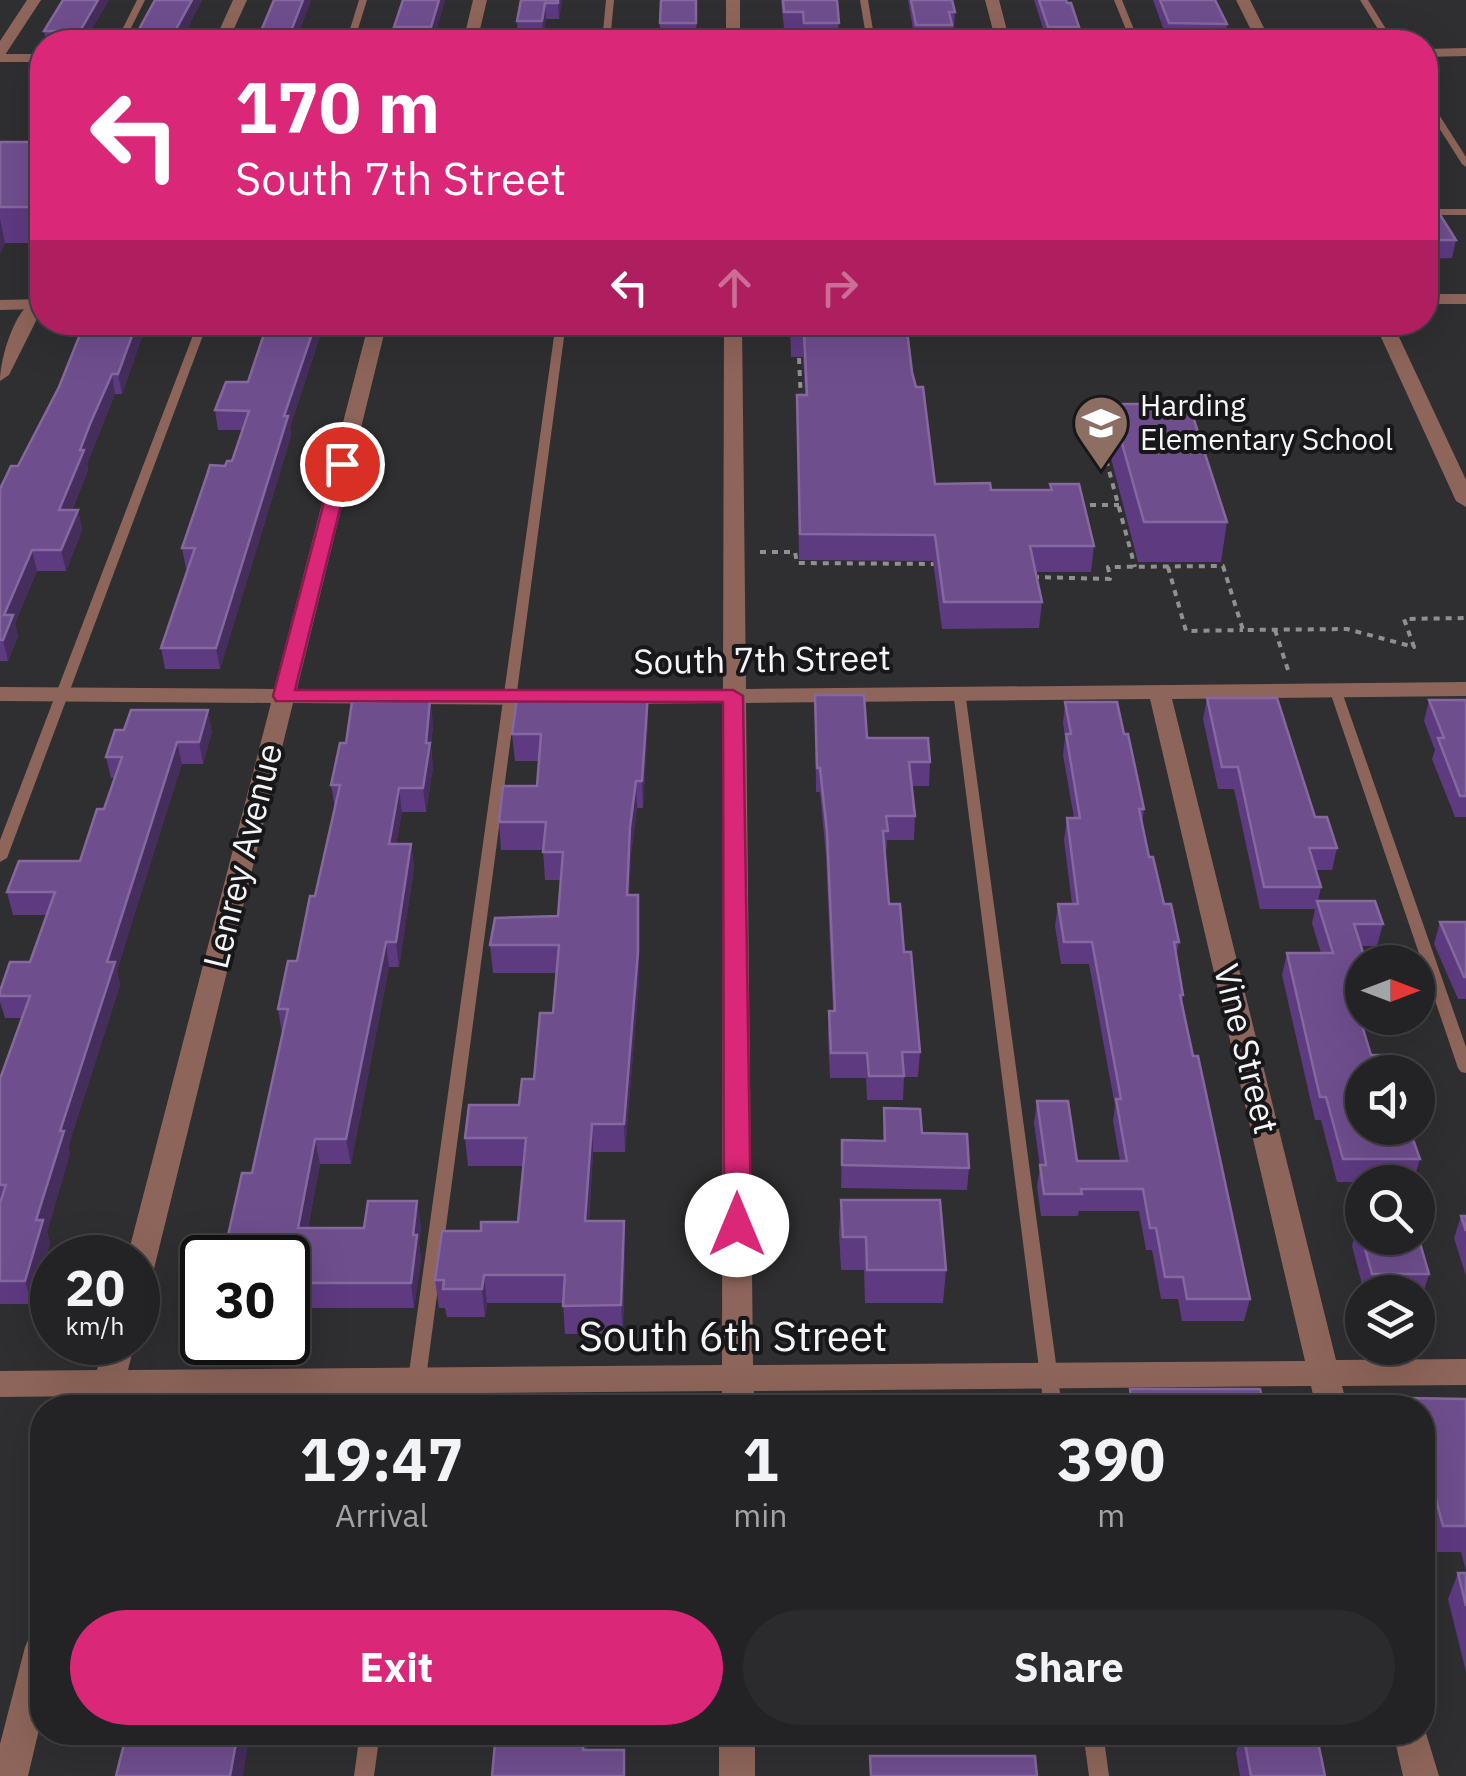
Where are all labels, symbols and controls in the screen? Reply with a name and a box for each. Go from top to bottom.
text: 170 m [235,61,440,152]
icon: left [70,70,200,200]
text: South 7th Street [235,149,566,207]
icon: left [602,260,657,315]
icon: ahead [707,260,762,315]
icon: right [812,260,867,315]
place label: Harding Elementary School [1140,385,1393,458]
school or university icon: Harding Elementary School [1071,393,1131,472]
pin [300,422,385,507]
icon: arrive [315,437,370,492]
street label: South 7th Street [633,634,891,684]
street label: Lenrey Avenue [192,738,292,973]
north arrow [1345,945,1435,1035]
map controls [1345,945,1435,1365]
street label: Vine Street [1204,959,1290,1138]
button: sound [1345,1055,1435,1145]
button: search [1345,1165,1435,1255]
position arrow [685,1173,789,1277]
speed limit sign: 30 [180,1235,310,1365]
text: 20 [65,1255,125,1320]
button: layers [1345,1275,1435,1365]
street label: South 6th Street [578,1308,888,1363]
text: km/h [66,1309,124,1342]
text: 19:47 [300,1419,464,1498]
text: 1 [742,1419,778,1498]
text: 390 [1057,1419,1165,1498]
text: Arrival [335,1494,428,1536]
text: min [733,1494,787,1536]
text: m [1097,1494,1125,1536]
button: Exit [70,1610,723,1725]
button: Share [743,1610,1395,1725]

